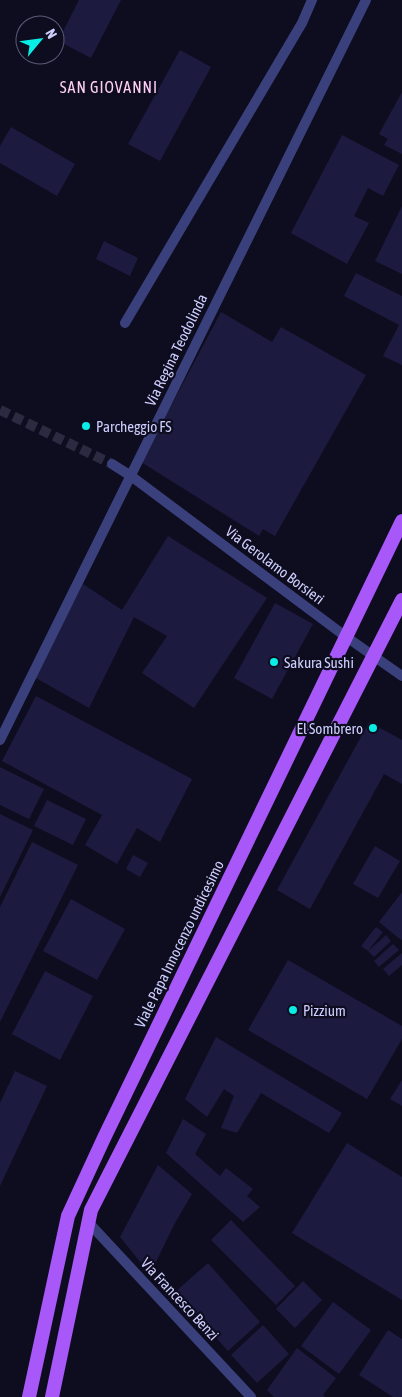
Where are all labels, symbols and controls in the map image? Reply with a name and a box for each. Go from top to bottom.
north arrow [15,15,65,65]
text: N [42,26,60,41]
district label: SAN GIOVANNI [60,78,158,96]
street label: Via Regina Teodolinda [141,291,211,409]
place label: Parcheggio FS [96,418,172,435]
marker: Parcheggio FS [80,420,92,432]
street label: Via Gerolamo Borsieri [222,522,328,608]
place label: Sakura Sushi [284,654,354,671]
marker: Sakura Sushi [268,656,280,668]
place label: El Sombrero [297,720,363,737]
marker: El Sombrero [367,722,379,734]
street label: Viale Papa Innocenzo undicesimo [131,858,227,1030]
place label: Pizzium [303,1002,346,1019]
marker: Pizzium [287,1004,299,1016]
street label: Via Francesco Benzi [138,1254,222,1344]

